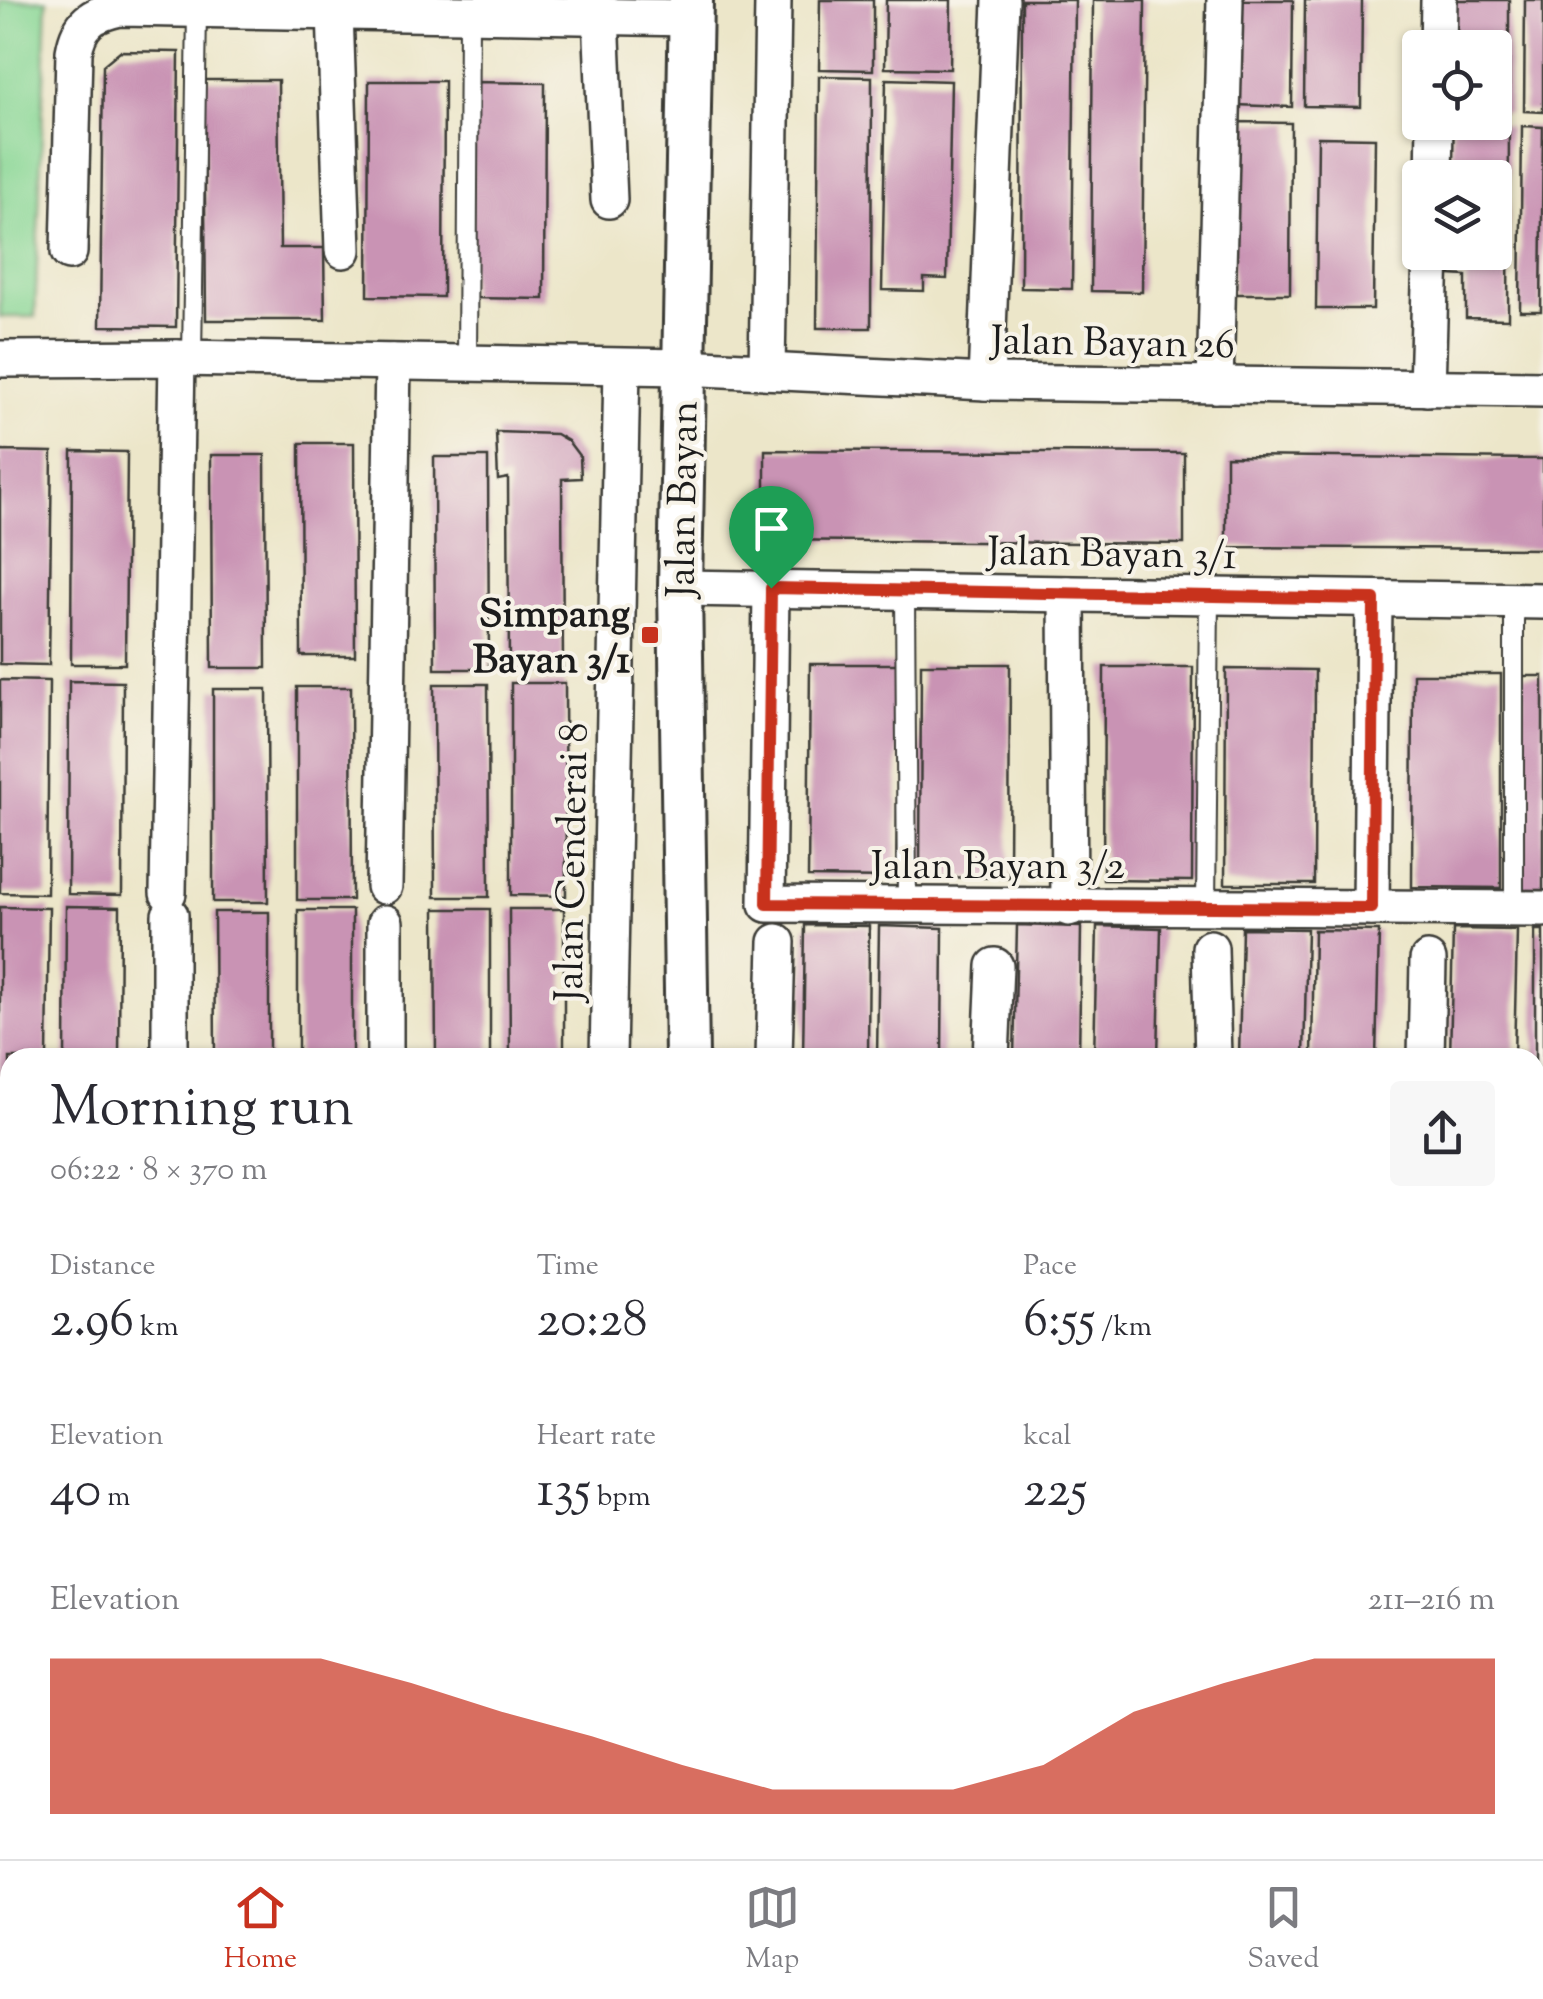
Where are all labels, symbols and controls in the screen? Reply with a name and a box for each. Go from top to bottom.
map controls [1402,30,1512,270]
button: locate [1402,30,1512,140]
button: layers [1402,160,1512,270]
street label: Jalan Bayan 26 [988,315,1235,376]
street label: Jalan Bayan [655,400,716,600]
pin [729,486,814,589]
icon: arrive [744,501,799,556]
street label: Jalan Bayan 3/1 [985,526,1237,587]
place label: Simpang Bayan 3/1 [473,588,630,691]
marker: Simpang Bayan 3/1 [639,624,661,646]
street label: Jalan Cenderai 8 [544,722,605,1004]
street label: Jalan Bayan 3/2 [869,840,1125,897]
text: Morning run [50,1071,354,1150]
button: share [1390,1081,1495,1186]
text: 06:22 · 8 × 370 m [50,1148,268,1194]
text: Distance [50,1247,156,1287]
text: Time [537,1247,599,1287]
text: Pace [1023,1247,1077,1287]
text: 2.96 [50,1287,134,1359]
text: 20:28 [537,1287,647,1359]
text: 6:55 [1023,1287,1095,1359]
text: km [134,1308,179,1348]
text: /km [1095,1308,1152,1348]
text: Elevation [50,1417,164,1457]
text: Heart rate [537,1417,656,1457]
text: kcal [1023,1417,1071,1457]
text: 40 [50,1457,101,1529]
text: 135 [537,1457,591,1529]
text: 225 [1023,1457,1087,1529]
text: m [101,1478,130,1518]
text: bpm [591,1478,651,1518]
text: Elevation [50,1578,180,1624]
text: 211–216 m [1368,1578,1495,1624]
tab: Home [224,1880,297,1980]
tab: Map [745,1880,800,1980]
tab: Saved [1247,1880,1319,1980]

